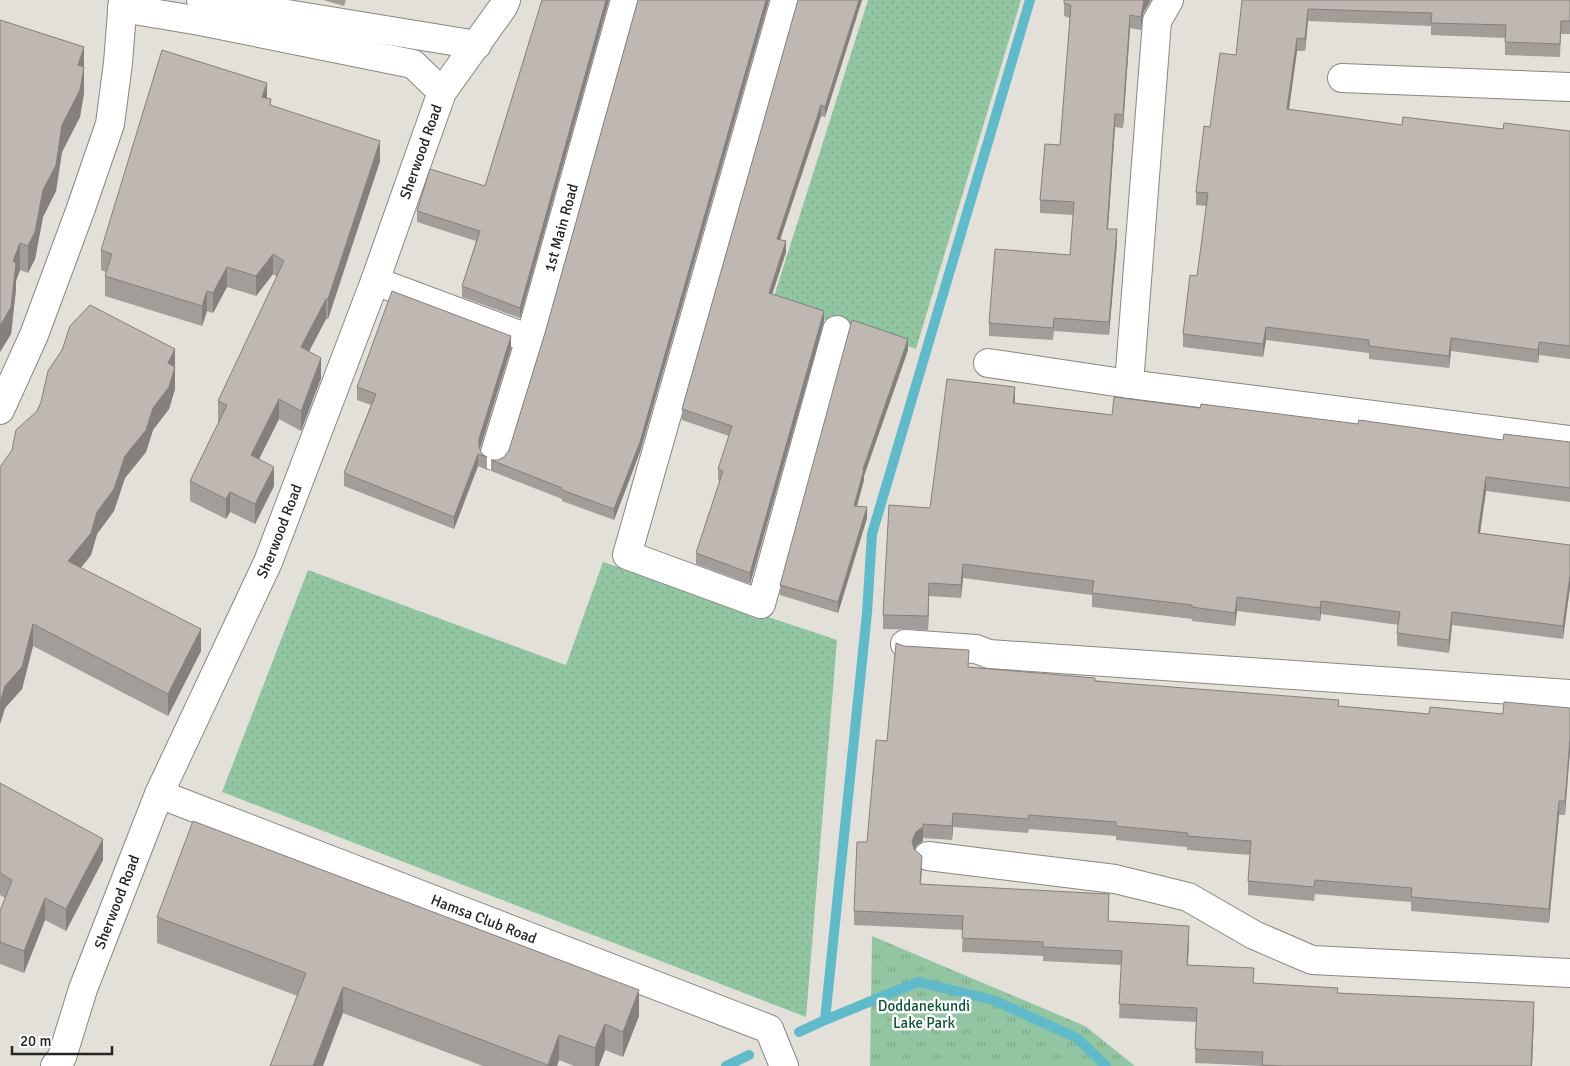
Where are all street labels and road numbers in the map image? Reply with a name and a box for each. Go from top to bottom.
street label: Sherwood Road [396,102,446,202]
street label: 1st Main Road [540,182,582,274]
street label: Sherwood Road [253,482,306,581]
street label: Sherwood Road [90,852,143,952]
street label: Hamsa Club Road [428,891,539,948]

